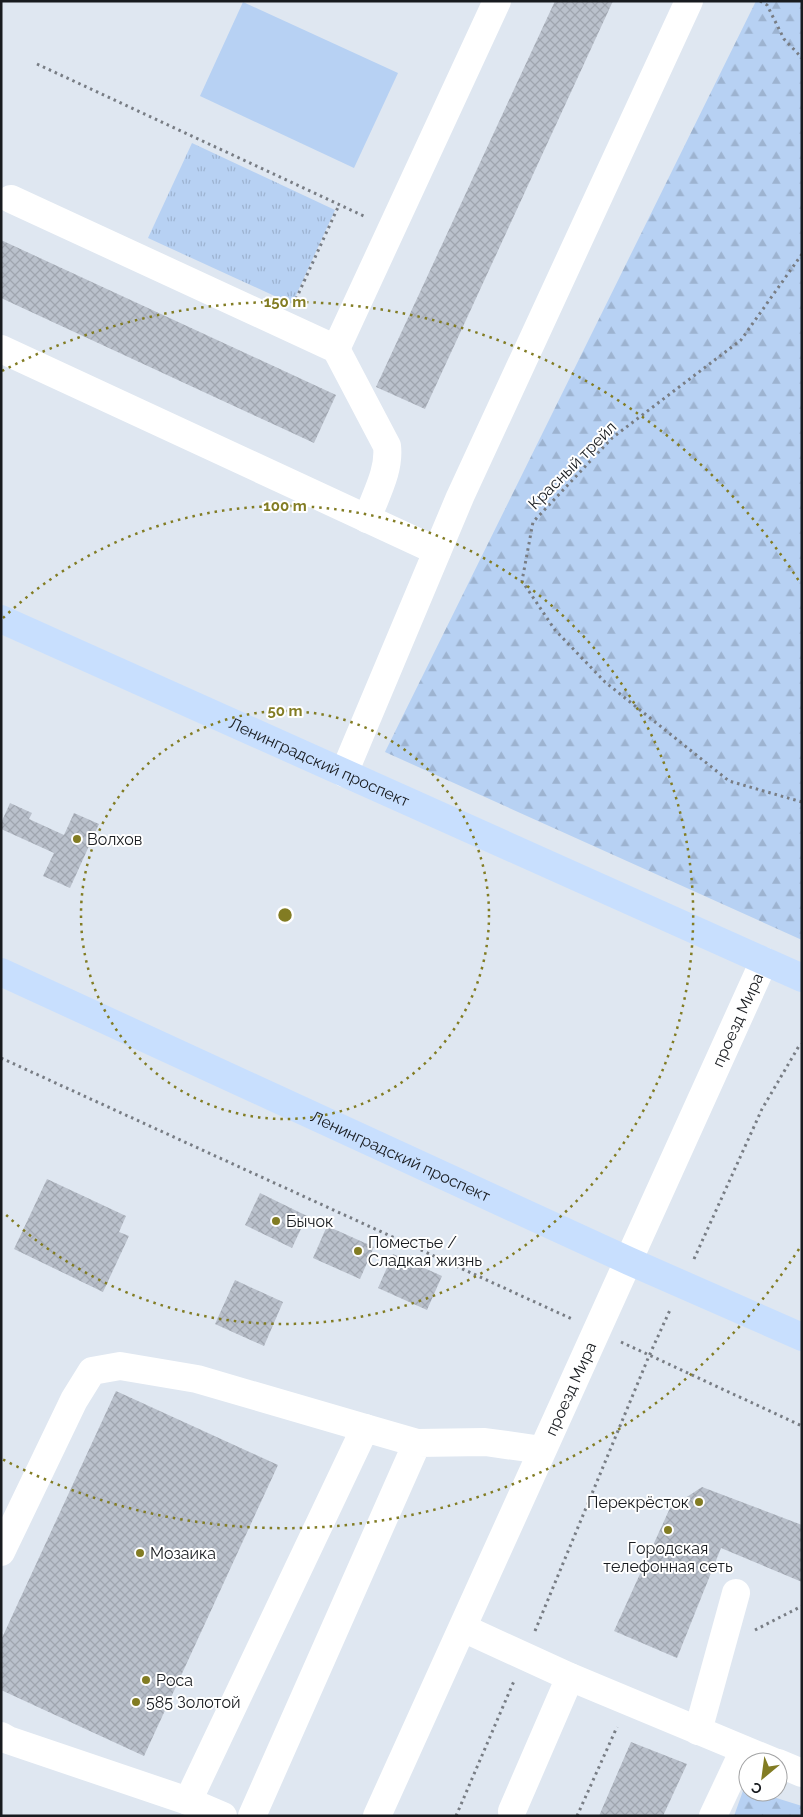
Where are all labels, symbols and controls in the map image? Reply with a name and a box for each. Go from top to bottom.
text: 150 m [264,293,306,311]
street label: Красный трейл [524,417,620,513]
text: 100 m [263,497,307,515]
text: 50 m [267,702,303,720]
street label: Ленинградский проспект [226,714,413,811]
place label: Волхов [87,830,142,849]
marker: Волхов [71,833,83,845]
centre of rings [276,906,294,924]
street label: проезд Мира [708,970,767,1070]
street label: Ленинградский проспект [308,1107,494,1206]
place label: Бычок [286,1212,333,1231]
marker: Бычок [270,1215,282,1227]
place label: Поместье / Сладкая жизнь [368,1233,482,1270]
marker: Поместье / Сладкая жизнь [352,1245,364,1257]
street label: проезд Мира [541,1339,600,1439]
place label: Перекрёсток [587,1493,689,1512]
marker: Перекрёсток [693,1496,705,1508]
marker: Городская телефонная сеть [662,1524,674,1536]
place label: Городская телефонная сеть [603,1539,733,1576]
place label: Мозаика [150,1544,216,1563]
marker: Мозаика [134,1547,146,1559]
place label: Роса [156,1671,193,1690]
marker: Роса [140,1674,152,1686]
place label: 585 Золотой [146,1693,241,1712]
marker: 585 Золотой [130,1696,142,1708]
north arrow [738,1752,788,1802]
text: С [748,1779,765,1798]

